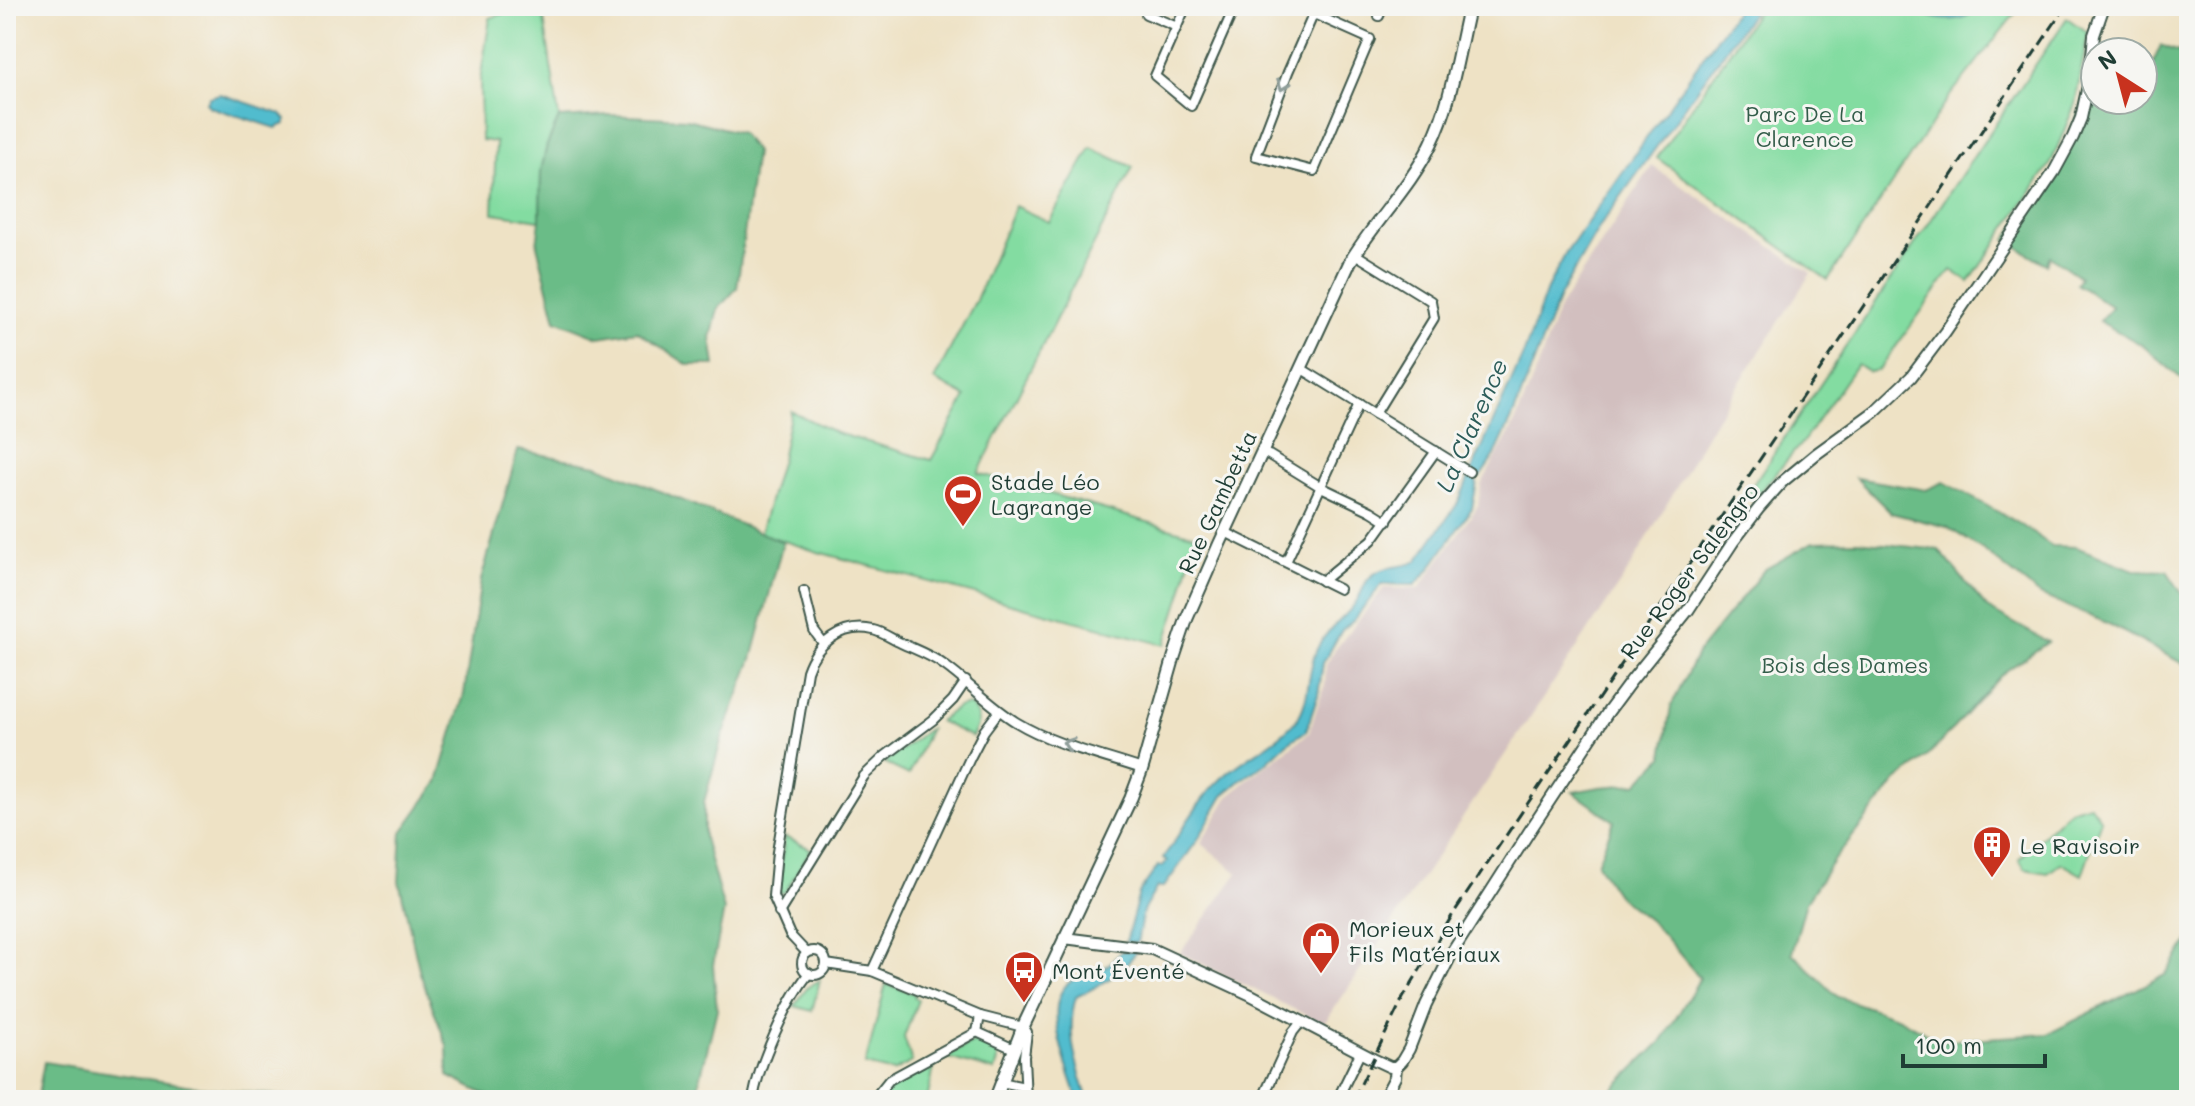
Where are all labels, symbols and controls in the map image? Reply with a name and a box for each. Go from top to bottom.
north arrow [2079,36,2159,116]
text: N [2092,43,2122,76]
one-way arrow [1276,78,1293,92]
park label: Parc De La Clarence [1745,99,1865,153]
water label: La Clarence [1428,354,1514,496]
street label: Rue Gambetta [1171,426,1263,578]
place label: Stade Léo Lagrange [991,467,1100,521]
sports icon: Stade Léo Lagrange [942,473,984,528]
street label: Rue Roger Salengro [1613,477,1765,665]
park label: Bois des Dames [1761,650,1929,679]
one-way arrow [1062,738,1076,754]
building icon: Le Ravisoir [1971,824,2013,879]
place label: Le Ravisoir [2020,831,2140,860]
place label: Morieux et Fils Matériaux [1349,914,1501,968]
shop icon: Morieux et Fils Matériaux [1300,920,1342,975]
bus stop icon: Mont Éventé [1003,949,1045,1004]
place label: Mont Éventé [1052,956,1185,985]
scale bar [1903,1018,2045,1068]
text: 100 m [1915,1029,1982,1060]

